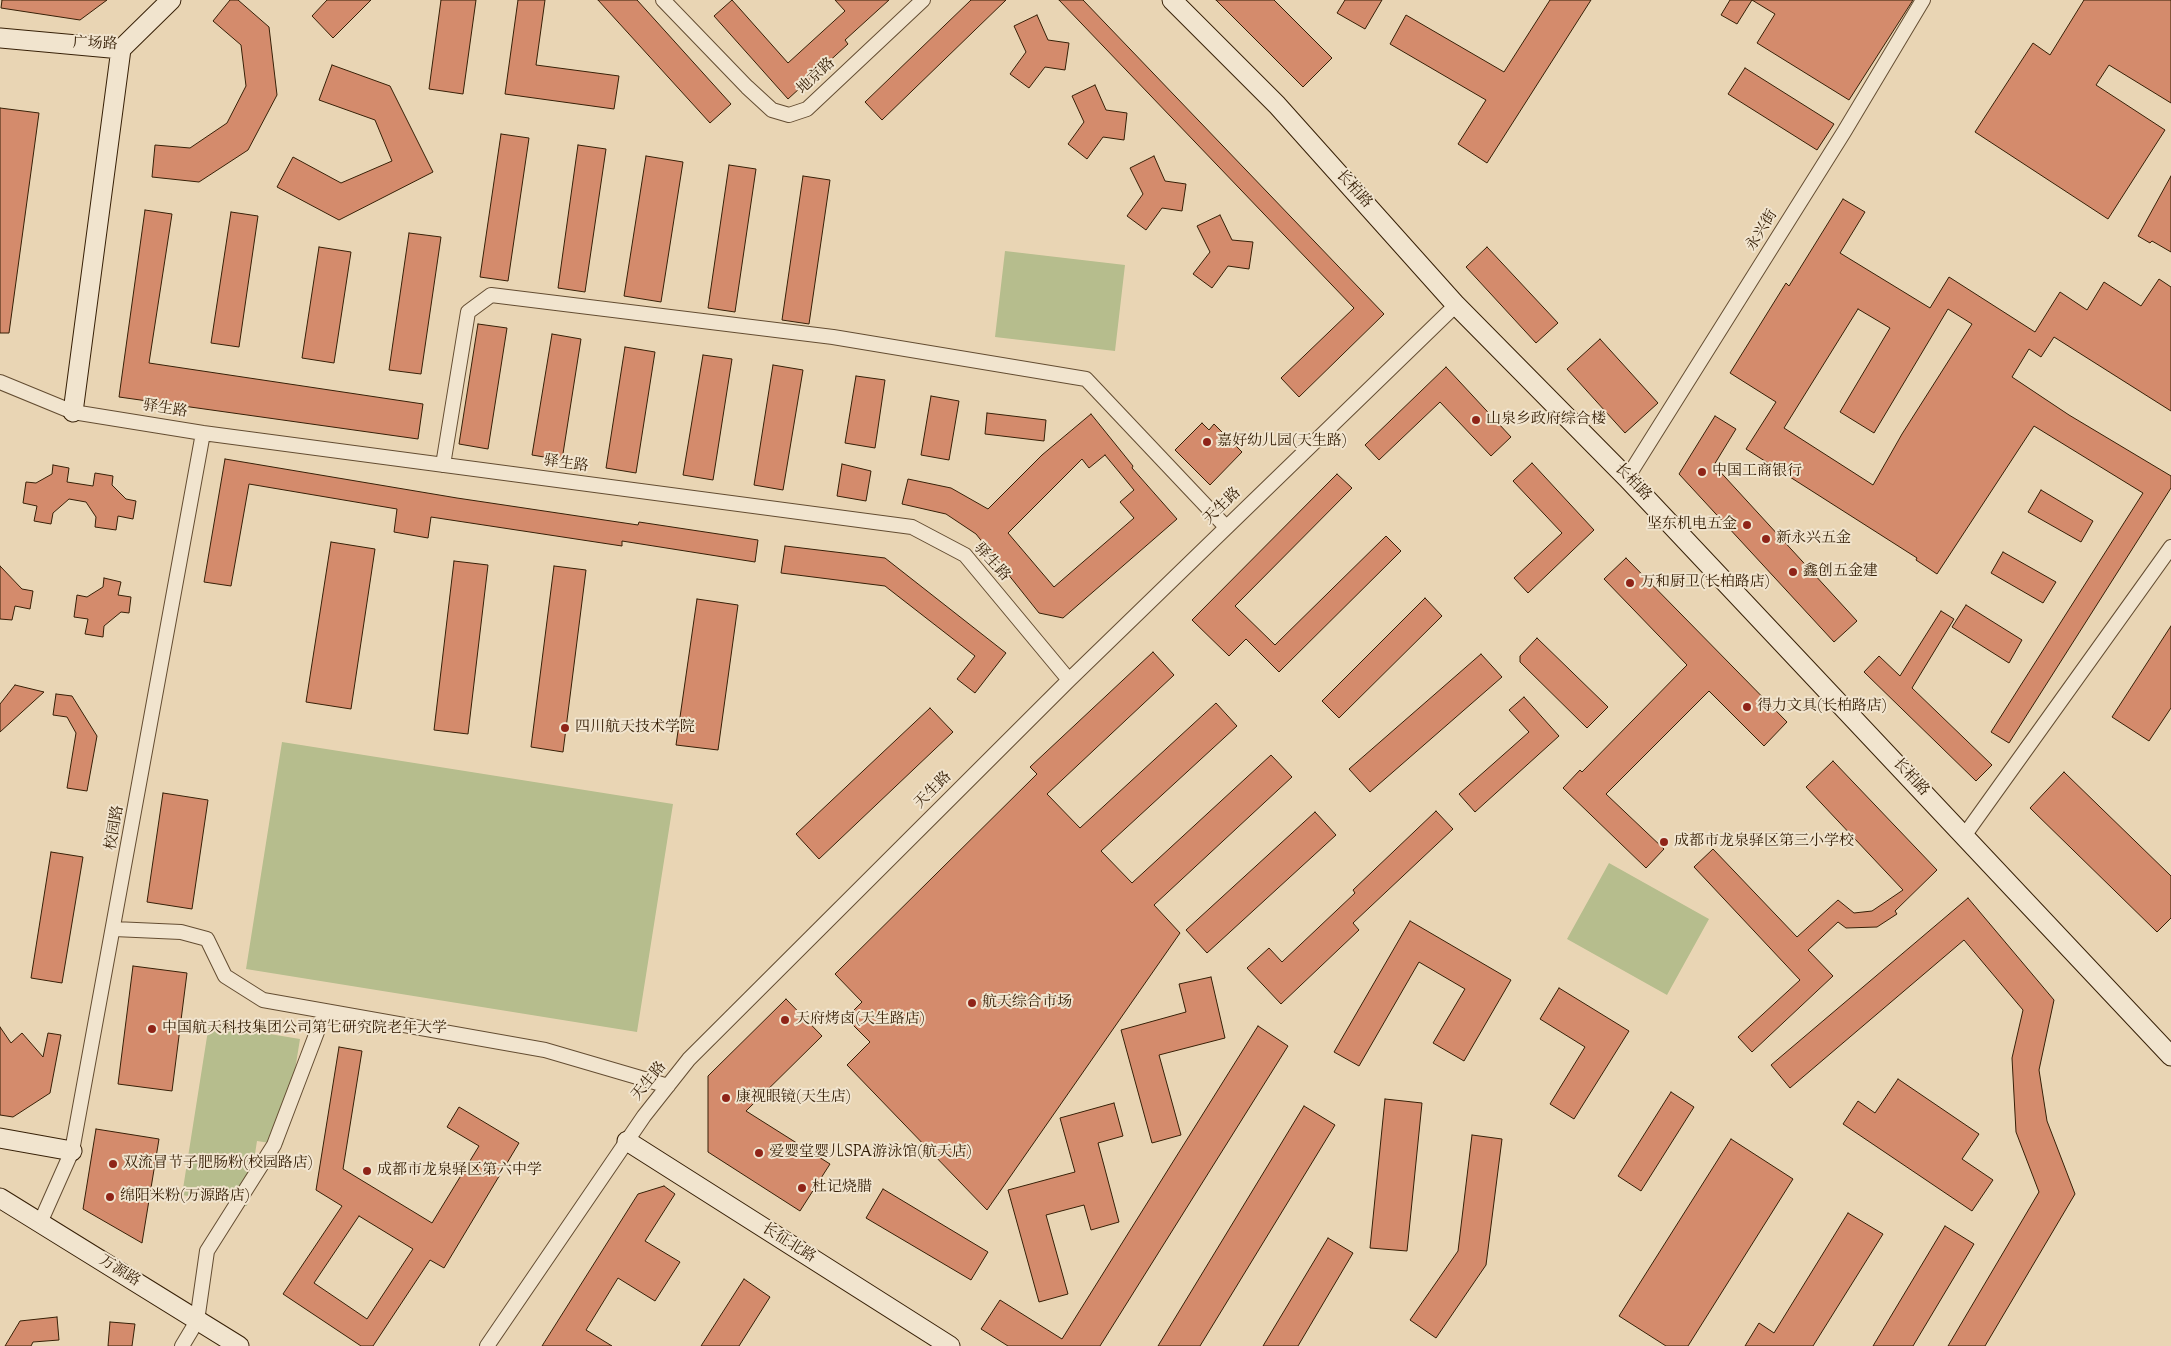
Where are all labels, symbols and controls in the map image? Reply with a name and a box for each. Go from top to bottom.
street label: 广场路 [72,35,118,55]
street label: 地京路 [794,55,840,99]
street label: 长柏路 [1331,167,1375,213]
street label: 永兴街 [1743,207,1783,255]
street label: 驿生路 [141,398,189,422]
place label: 山泉乡政府综合楼 [1486,411,1606,429]
marker: 山泉乡政府综合楼 [1470,414,1482,426]
place label: 嘉好幼儿园(天生路) [1217,433,1347,451]
marker: 嘉好幼儿园(天生路) [1201,436,1213,448]
street label: 驿生路 [542,453,590,477]
street label: 长柏路 [1610,461,1654,505]
place label: 中国工商银行 [1712,463,1802,481]
marker: 中国工商银行 [1696,466,1708,478]
street label: 天生路 [1201,485,1245,529]
place label: 坚东机电五金 [1647,516,1737,534]
marker: 坚东机电五金 [1741,519,1753,531]
place label: 新永兴五金 [1776,530,1851,548]
marker: 新永兴五金 [1760,533,1772,545]
street label: 驿生路 [969,540,1013,586]
place label: 鑫创五金建 [1803,563,1878,581]
marker: 鑫创五金建 [1787,566,1799,578]
place label: 万和厨卫(长柏路店) [1640,574,1770,592]
marker: 万和厨卫(长柏路店) [1624,577,1636,589]
place label: 得力文具(长柏路店) [1757,698,1887,716]
marker: 得力文具(长柏路店) [1741,701,1753,713]
place label: 四川航天技术学院 [575,719,695,737]
marker: 四川航天技术学院 [559,722,571,734]
street label: 长柏路 [1888,755,1932,801]
street label: 天生路 [912,769,956,813]
street label: 校园路 [103,804,129,852]
place label: 成都市龙泉驿区第三小学校 [1674,833,1854,851]
marker: 成都市龙泉驿区第三小学校 [1658,836,1670,848]
place label: 航天综合市场 [982,994,1072,1012]
marker: 航天综合市场 [966,997,978,1009]
place label: 天府烤卤(天生路店) [795,1011,925,1029]
marker: 天府烤卤(天生路店) [779,1014,791,1026]
place label: 中国航天科技集团公司第七研究院老年大学 [162,1020,447,1038]
marker: 中国航天科技集团公司第七研究院老年大学 [146,1023,158,1035]
street label: 天生路 [629,1059,671,1105]
place label: 康视眼镜(天生店) [736,1089,851,1107]
marker: 康视眼镜(天生店) [720,1092,732,1104]
place label: 爱婴堂婴儿SPA游泳馆(航天店) [769,1144,972,1162]
marker: 爱婴堂婴儿SPA游泳馆(航天店) [753,1147,765,1159]
place label: 双流冒节子肥肠粉(校园路店) [123,1155,313,1173]
marker: 双流冒节子肥肠粉(校园路店) [107,1158,119,1170]
place label: 成都市龙泉驿区第六中学 [377,1162,542,1180]
marker: 成都市龙泉驿区第六中学 [361,1165,373,1177]
place label: 杜记烧腊 [812,1179,872,1197]
marker: 杜记烧腊 [796,1182,808,1194]
place label: 绵阳米粉(万源路店) [120,1188,250,1206]
marker: 绵阳米粉(万源路店) [104,1191,116,1203]
street label: 长征北路 [758,1220,818,1268]
street label: 万源路 [95,1252,143,1292]

